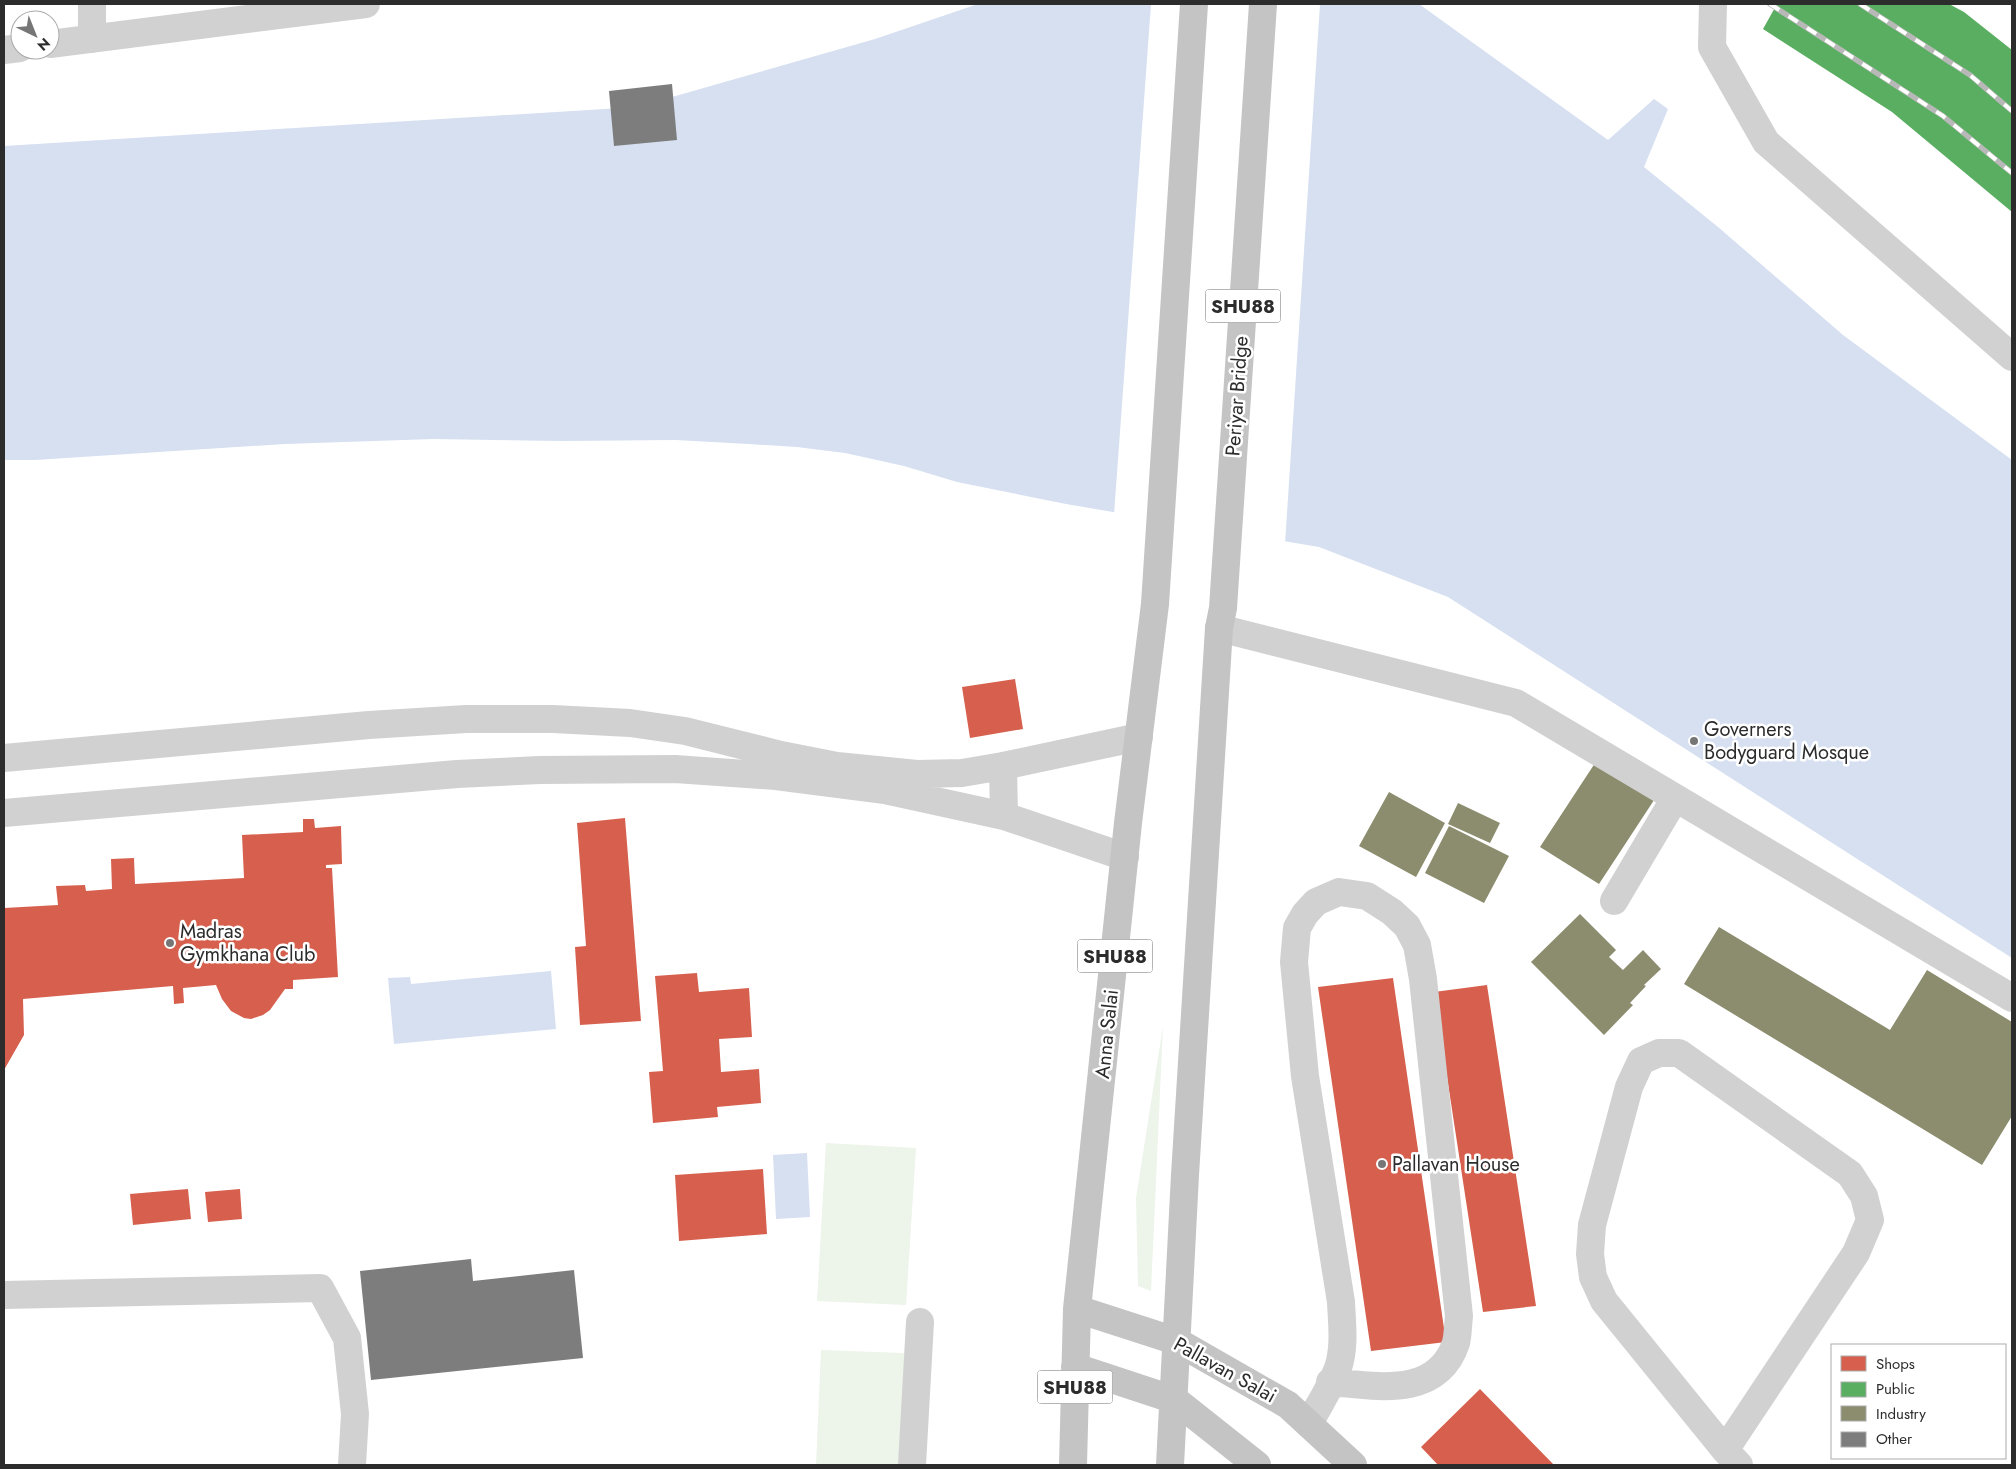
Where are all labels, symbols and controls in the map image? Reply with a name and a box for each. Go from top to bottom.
north arrow [10,10,60,60]
text: N [33,33,55,56]
road number: SHU88 [1206,290,1280,322]
street label: Periyar Bridge [1218,335,1256,457]
place label: Governers Bodyguard Mosque [1704,715,1869,767]
marker: Governers Bodyguard Mosque [1688,735,1700,747]
place label: Madras Gymkhana Club [180,917,315,969]
marker: Madras Gymkhana Club [164,937,176,949]
road number: SHU88 [1078,939,1152,972]
street label: Anna Salai [1088,988,1126,1080]
place label: Pallavan House [1392,1150,1520,1179]
marker: Pallavan House [1376,1158,1388,1170]
street label: Pallavan Salai [1168,1330,1282,1410]
legend [1831,1344,2006,1459]
text: Shops [1876,1353,1915,1375]
road number: SHU88 [1038,1370,1112,1404]
text: Public [1876,1378,1915,1400]
text: Industry [1876,1403,1926,1425]
text: Other [1876,1428,1913,1450]

